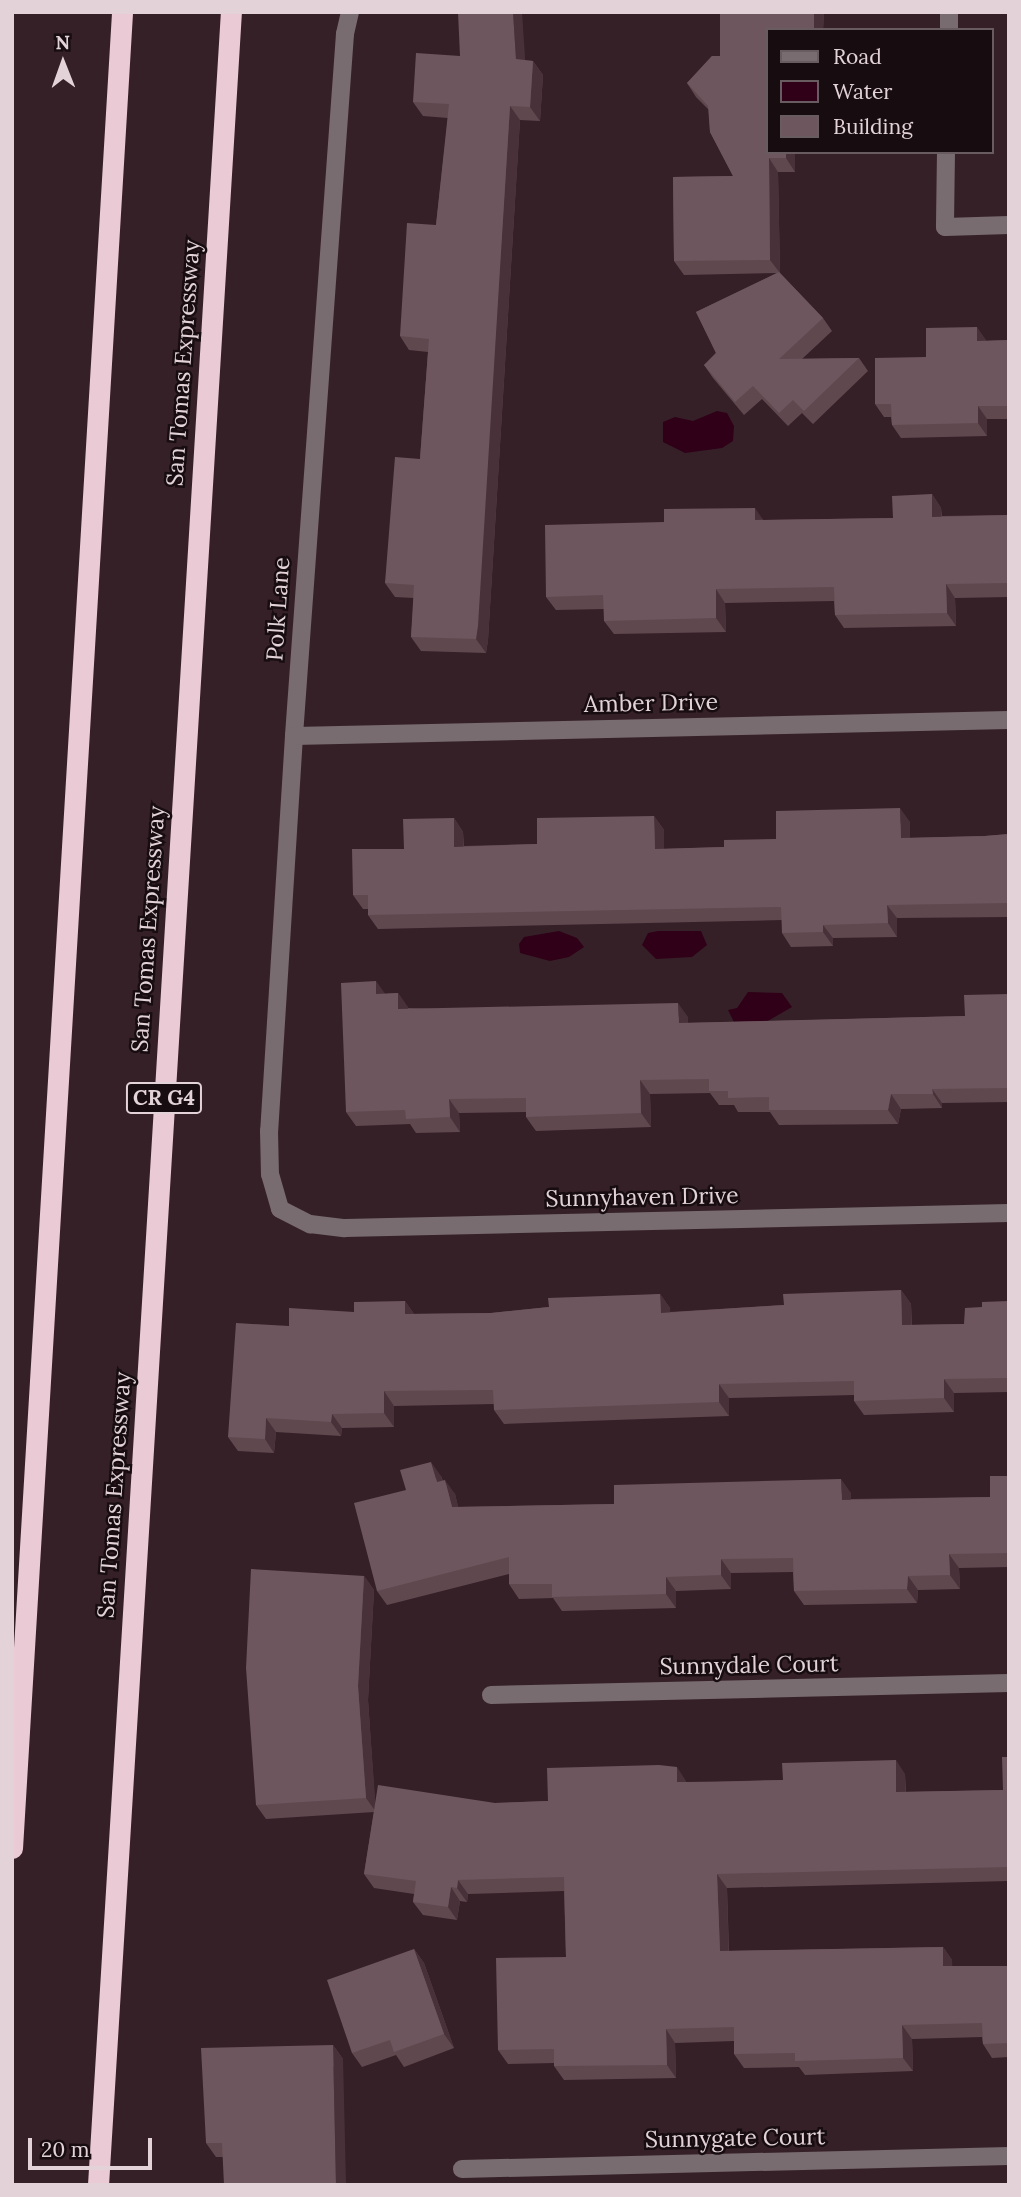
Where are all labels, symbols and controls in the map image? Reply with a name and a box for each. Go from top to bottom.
north arrow [28,28,98,98]
legend [766,28,993,154]
text: N [55,30,70,54]
text: Road [833,43,882,70]
text: Water [833,78,892,105]
text: Building [833,113,913,140]
street label: San Tomas Expressway [161,239,205,487]
street label: Polk Lane [261,556,295,662]
street label: Amber Drive [584,688,718,718]
street label: San Tomas Expressway [126,805,170,1053]
road number: CR G4 [125,1080,202,1116]
street label: Sunnyhaven Drive [545,1182,739,1212]
street label: San Tomas Expressway [92,1371,136,1619]
street label: Sunnydale Court [659,1650,839,1680]
street label: Sunnygate Court [645,2123,825,2153]
scale bar [32,2124,156,2168]
text: 20 m [41,2136,90,2163]

